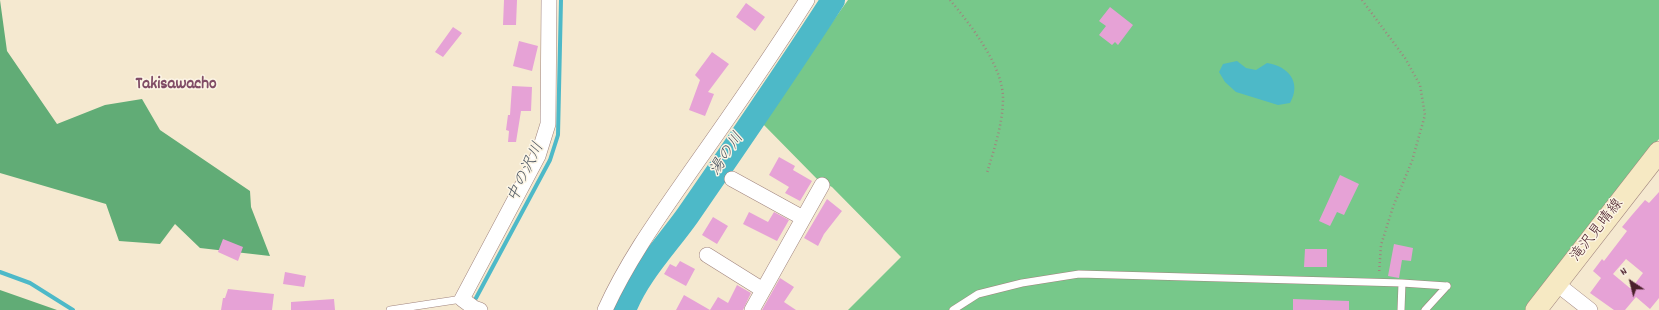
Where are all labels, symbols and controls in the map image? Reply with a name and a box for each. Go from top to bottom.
district label: Takisawacho [135,76,217,96]
water label: 湯の川 [707,130,749,180]
water label: 中の沢川 [504,140,550,206]
street label: 滝沢見晴線 [1568,196,1628,266]
north arrow [1611,262,1651,302]
text: N [1617,264,1631,280]

